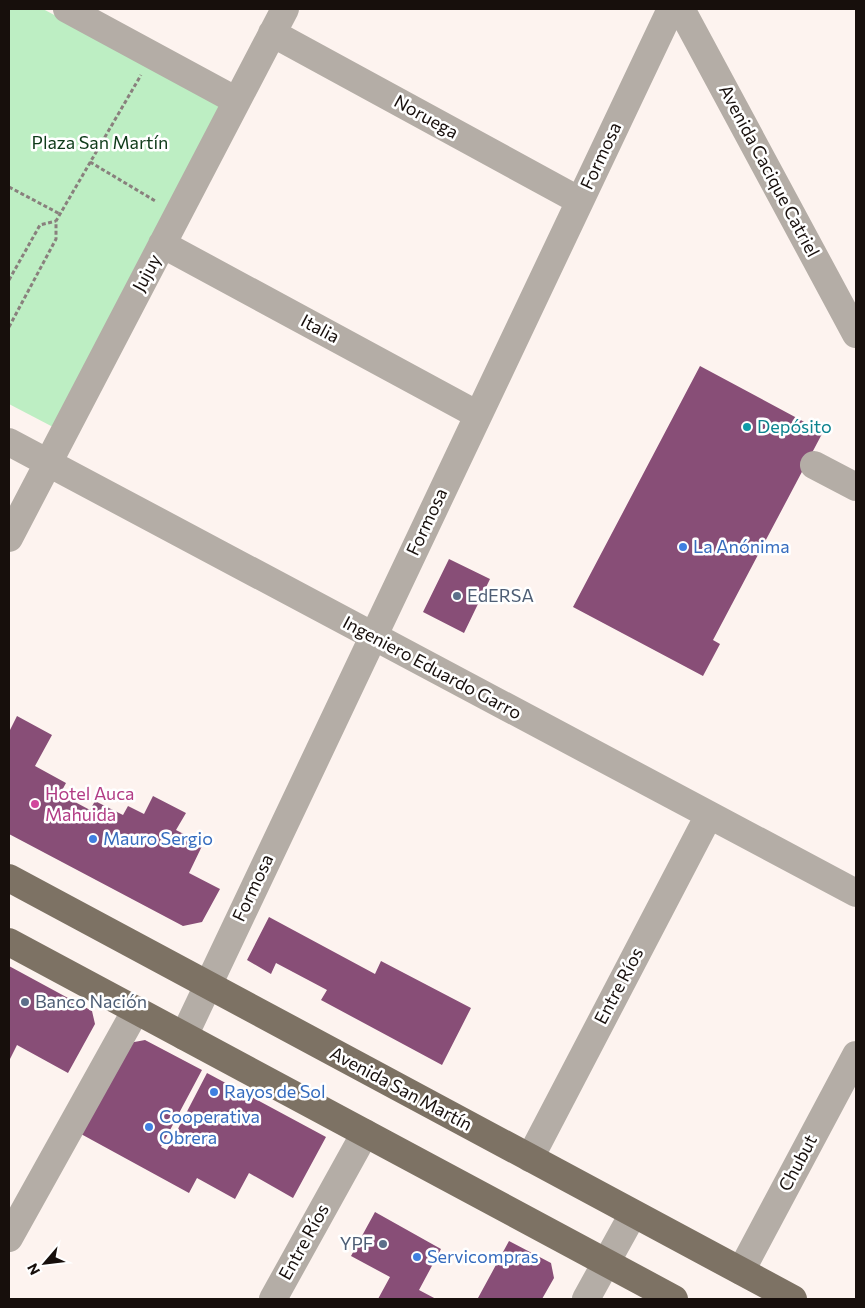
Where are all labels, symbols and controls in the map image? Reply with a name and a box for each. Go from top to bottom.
street label: Avenida Cacique Catriel [715,81,825,261]
street label: Noruega [390,90,462,143]
street label: Formosa [575,118,625,193]
park label: Plaza San Martín [32,131,168,153]
street label: Jujuy [127,250,165,295]
street label: Italia [297,309,343,347]
place label: Depósito [757,415,832,437]
marker: Depósito [741,421,753,433]
street label: Formosa [401,484,451,559]
place label: La Anónima [693,535,790,557]
marker: La Anónima [677,541,689,553]
place label: EdERSA [467,584,534,606]
marker: EdERSA [451,590,463,602]
street label: Ingeniero Eduardo Garro [339,611,526,724]
place label: Hotel Auca Mahuida [45,782,135,825]
marker: Hotel Auca Mahuida [29,798,41,810]
place label: Mauro Sergio [103,827,213,849]
marker: Mauro Sergio [87,833,99,845]
street label: Formosa [227,850,277,925]
street label: Entre Ríos [589,943,647,1028]
place label: Banco Nación [35,990,147,1012]
marker: Banco Nación [19,996,31,1008]
street label: Avenida San Martín [327,1041,476,1135]
place label: Rayos de Sol [224,1080,326,1102]
marker: Rayos de Sol [208,1086,220,1098]
place label: Cooperativa Obrera [159,1105,260,1148]
marker: Cooperativa Obrera [143,1121,155,1133]
street label: Chubut [773,1131,821,1195]
street label: Entre Ríos [273,1200,333,1283]
place label: YPF [340,1232,373,1254]
north arrow [20,1238,70,1288]
marker: YPF [377,1238,389,1250]
place label: Servicompras [427,1245,539,1267]
marker: Servicompras [411,1251,423,1263]
text: N [23,1261,43,1278]

